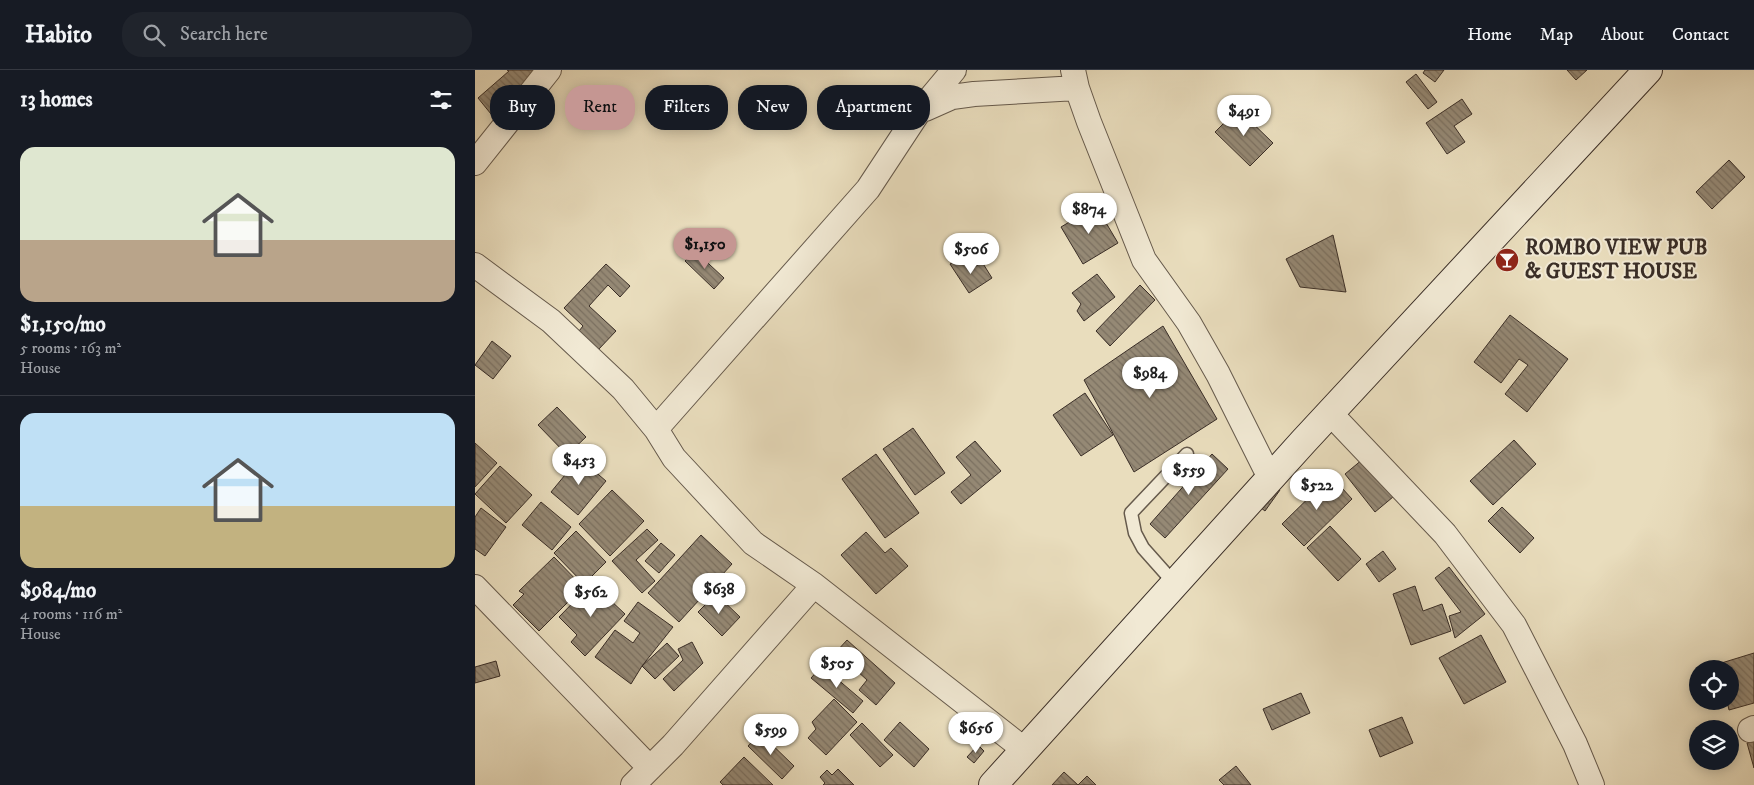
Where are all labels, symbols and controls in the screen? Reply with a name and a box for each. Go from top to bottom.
search box [122,12,472,57]
text: Habito [25,20,92,50]
icon: search [140,21,168,49]
text: Search here [180,23,268,46]
text: Home [1467,24,1512,46]
text: Map [1540,24,1573,46]
text: About [1601,24,1644,46]
text: Contact [1672,24,1729,46]
chip: Buy [490,85,555,130]
chip: Rent [565,85,635,130]
chip: Filters [645,85,728,130]
chip: New [738,85,807,130]
chip: Apartment [817,85,930,130]
icon: filters [427,86,455,114]
text: 13 homes [20,87,93,113]
pin: $491 [1214,94,1274,137]
text: $491 [1228,101,1260,121]
icon: home [193,180,283,270]
pin: $874 [1059,192,1119,235]
text: $874 [1072,199,1106,219]
pin: $1,150 [664,228,746,270]
pin: $506 [941,232,1001,275]
text: $1,150 [684,234,726,254]
place label: ROMBO VIEW PUB & GUEST HOUSE [1525,235,1708,285]
text: $506 [954,239,988,259]
bar icon: ROMBO VIEW PUB & GUEST HOUSE [1494,247,1520,273]
text: $1,150/mo [20,312,106,338]
text: 5 rooms · 163 m² [20,338,121,358]
pin: $984 [1120,356,1180,399]
text: House [20,358,61,378]
text: $984 [1133,363,1167,383]
pin: $453 [549,444,609,486]
icon: home [193,445,283,535]
text: $453 [563,450,595,470]
pin: $559 [1159,454,1219,496]
text: $559 [1173,460,1205,480]
pin: $522 [1287,468,1347,511]
text: $522 [1301,475,1333,495]
pin: $638 [689,572,749,615]
pin: $562 [561,576,621,618]
text: $984/mo [20,578,96,604]
text: $638 [703,579,735,599]
text: $562 [575,582,607,602]
text: 4 rooms · 116 m² [20,604,122,624]
text: House [20,624,61,644]
pin: $505 [807,646,867,689]
text: $505 [820,653,854,673]
map controls [1689,660,1739,770]
button: locate [1689,660,1739,710]
pin: $656 [946,712,1006,754]
pin: $599 [741,714,801,756]
text: $656 [959,718,993,738]
text: $599 [755,720,787,740]
button: layers [1689,720,1739,770]

